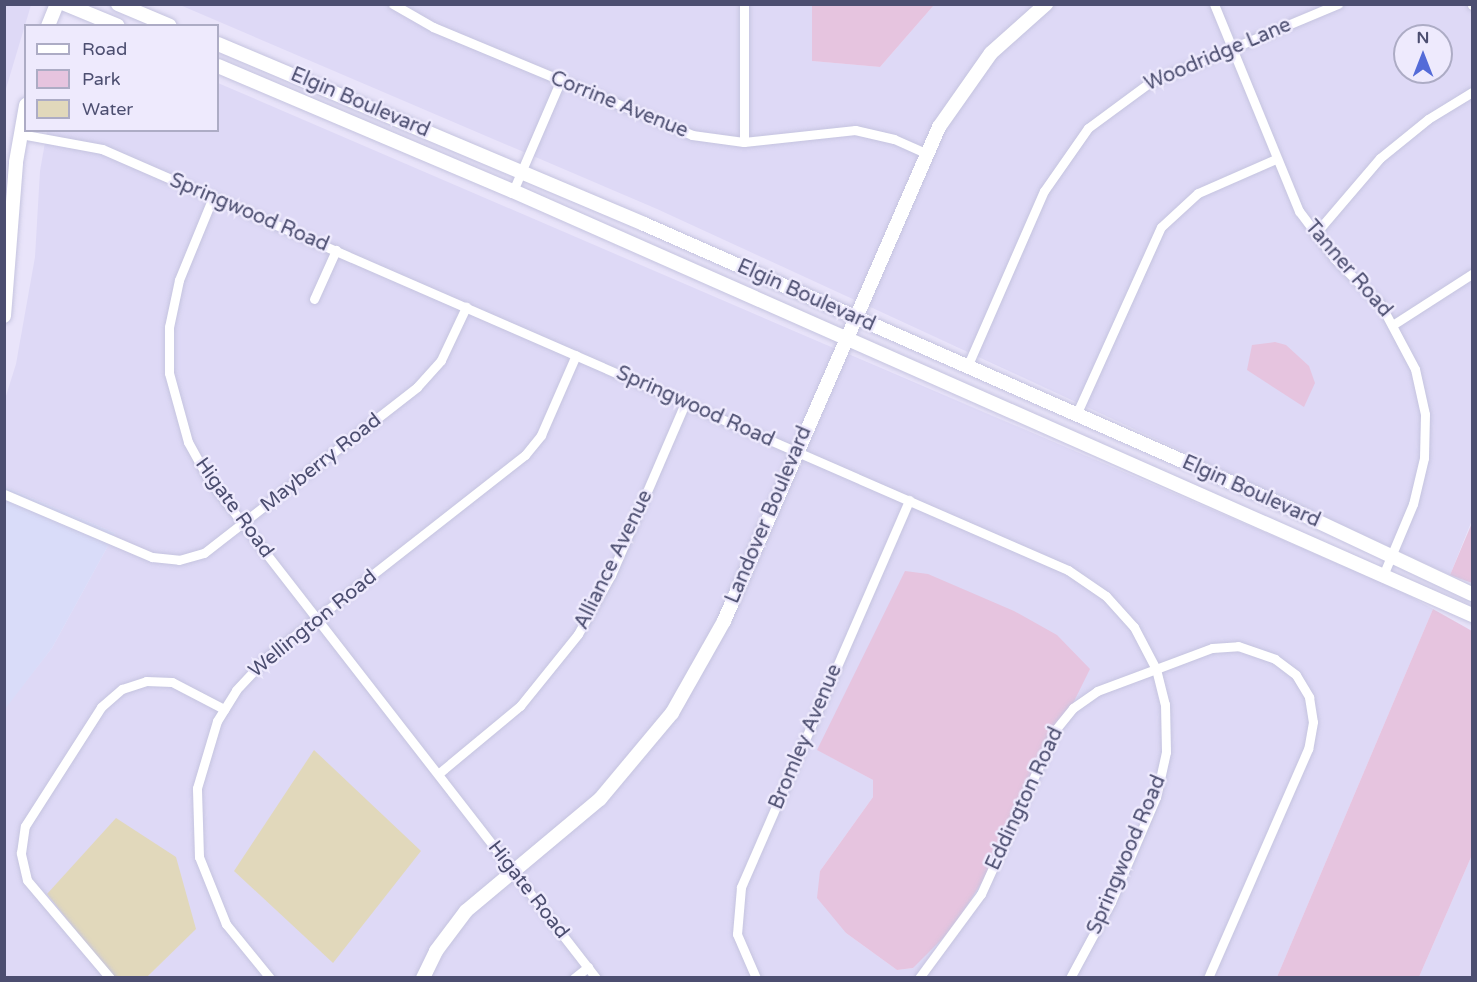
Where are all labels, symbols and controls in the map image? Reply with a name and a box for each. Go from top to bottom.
street label: Woodridge Lane [1141,13,1295,97]
legend [24,24,219,132]
north arrow [1393,24,1453,84]
text: N [1417,28,1429,48]
text: Road [82,38,127,60]
street label: Elgin Boulevard [287,63,433,143]
street label: Corrine Avenue [547,66,691,144]
text: Park [82,68,120,90]
text: Water [82,98,133,120]
street label: Springwood Road [166,169,332,257]
street label: Tanner Road [1299,216,1397,322]
street label: Elgin Boulevard [733,255,879,337]
street label: Springwood Road [612,361,778,453]
street label: Mayberry Road [256,408,386,518]
street label: Landover Boulevard [721,423,817,607]
street label: Elgin Boulevard [1178,451,1324,533]
street label: Higate Road [190,453,278,563]
street label: Alliance Avenue [570,487,658,633]
street label: Wellington Road [244,565,382,683]
street label: Bromley Avenue [765,661,847,813]
street label: Eddington Road [981,724,1069,874]
street label: Springwood Road [1083,772,1171,938]
street label: Higate Road [482,836,574,944]

